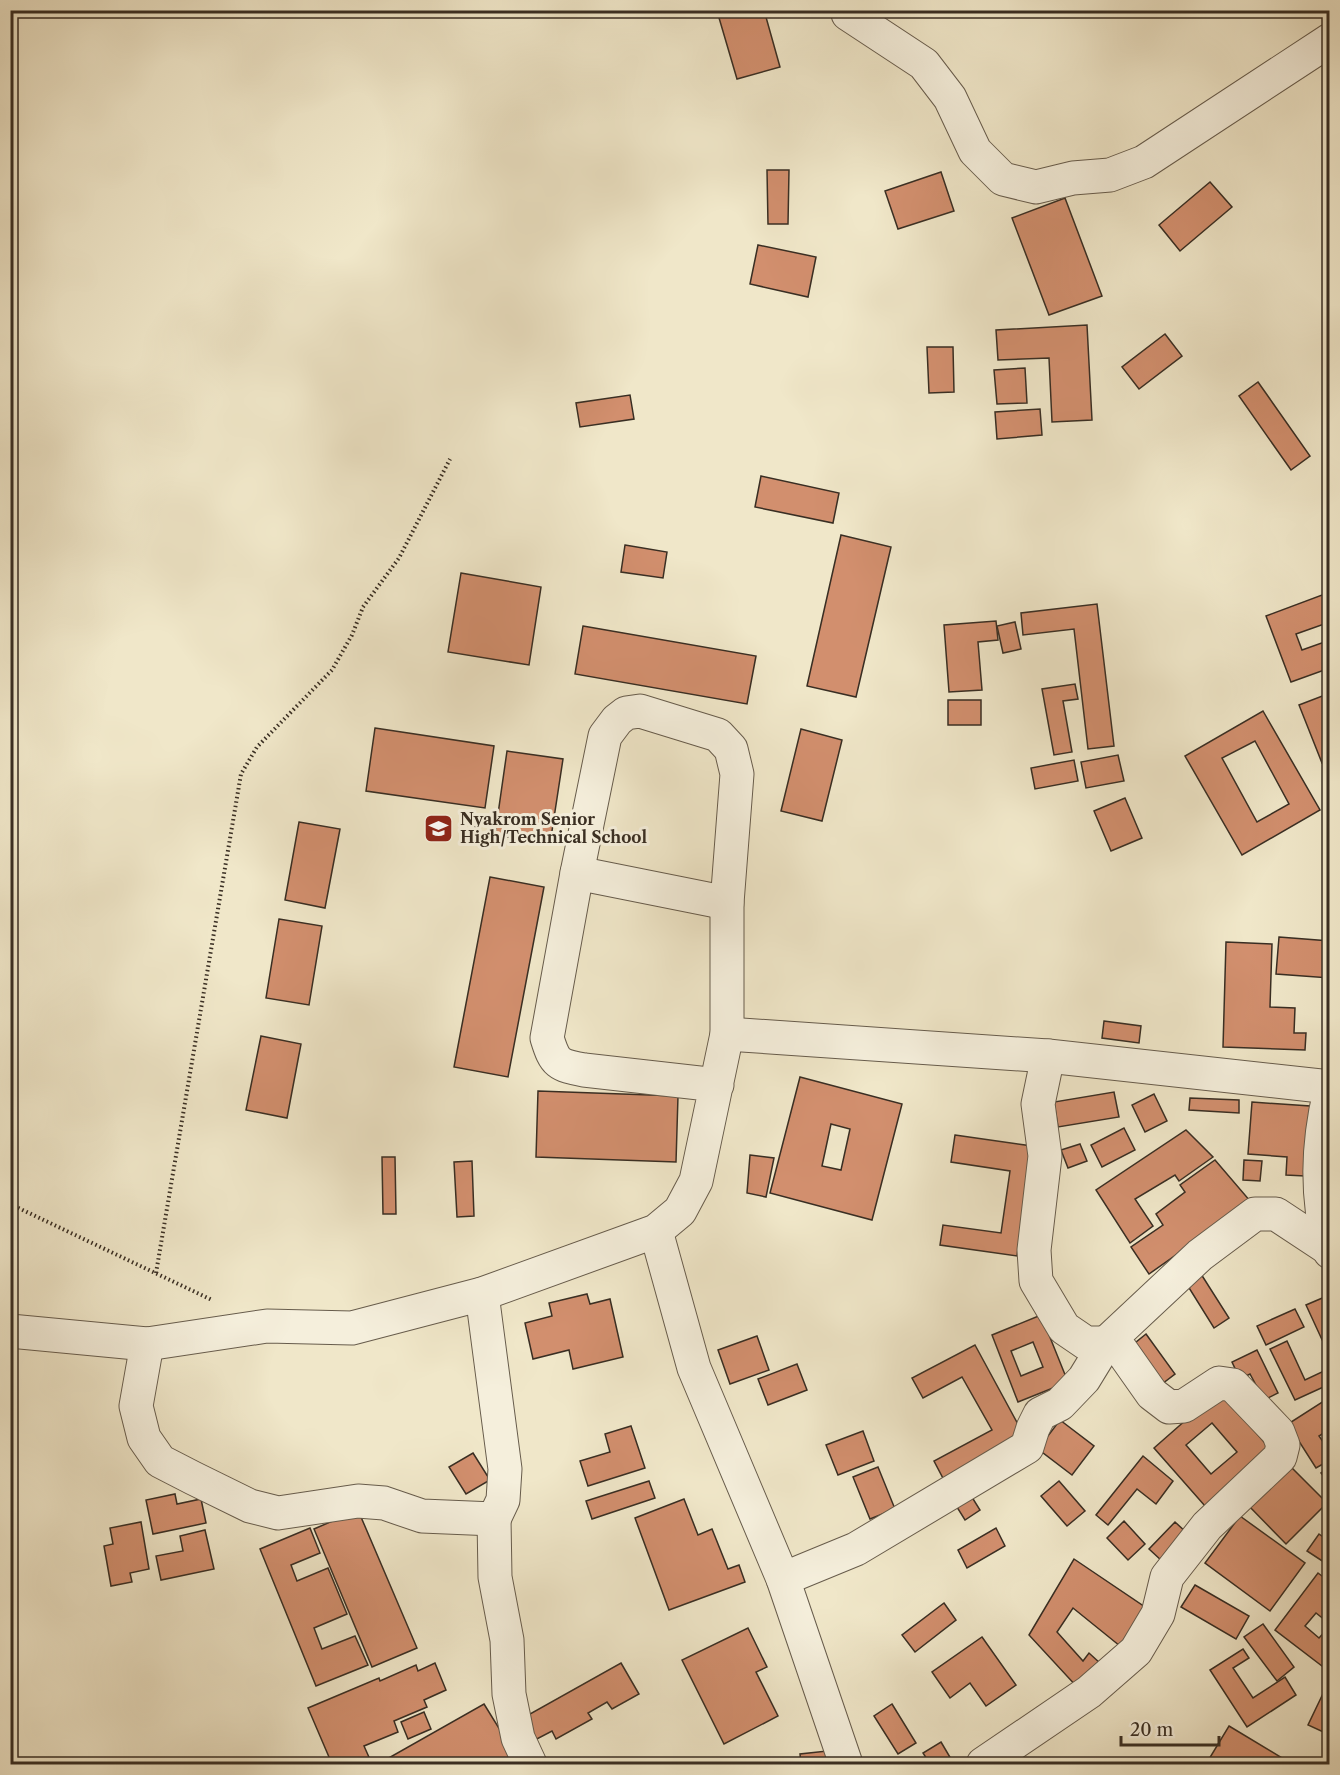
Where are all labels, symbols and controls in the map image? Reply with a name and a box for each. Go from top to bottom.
place label: Nyakrom Senior High/Technical School [460,809,648,847]
school or university icon: Nyakrom Senior High/Technical School [423,812,455,844]
scale bar [1121,1709,1218,1747]
text: 20 m [1130,1719,1174,1741]

